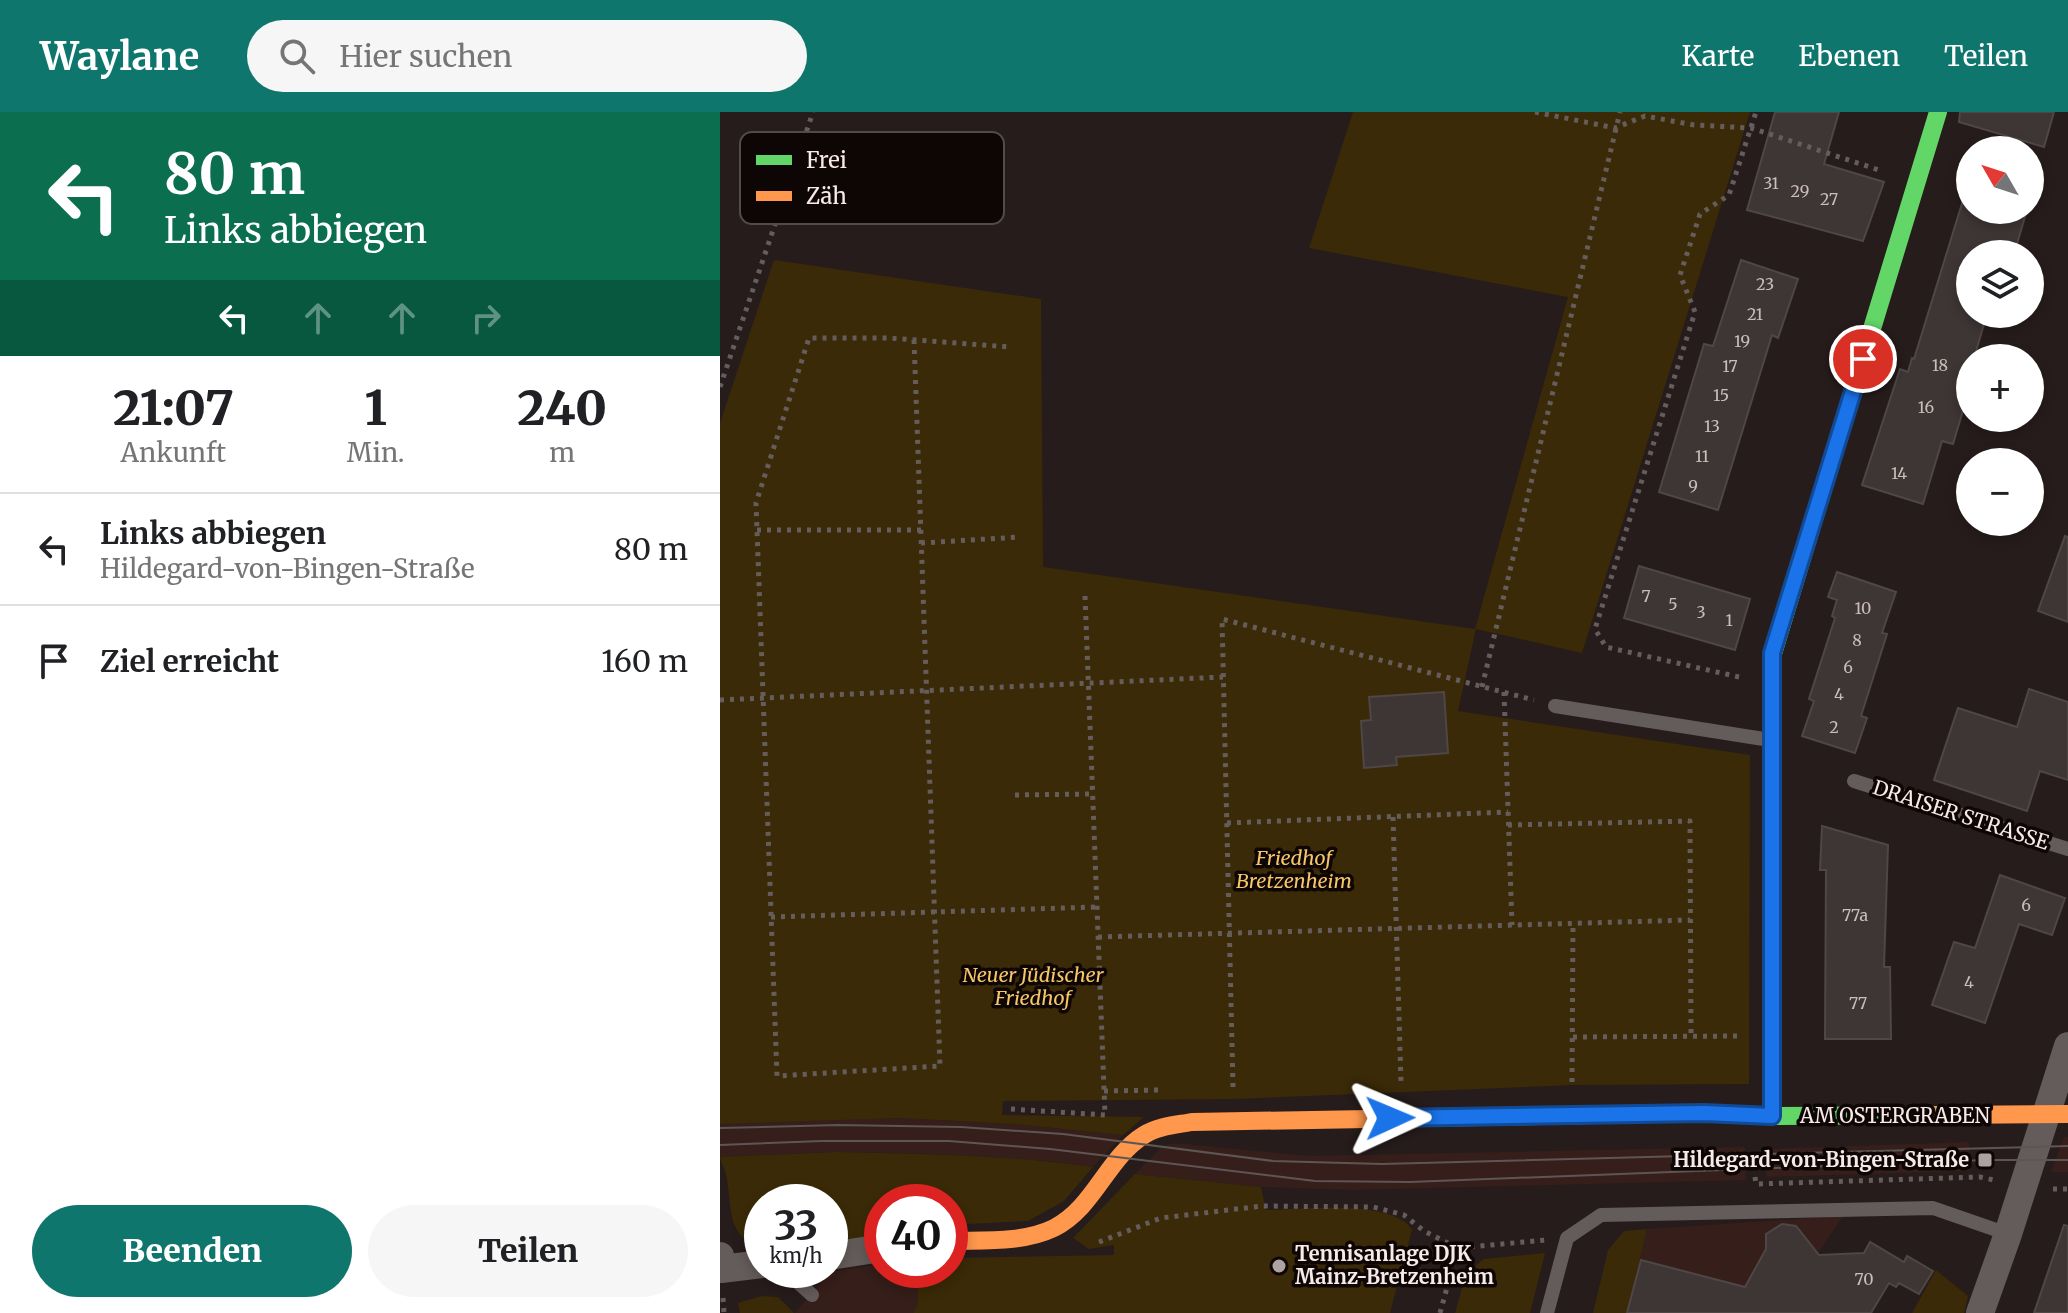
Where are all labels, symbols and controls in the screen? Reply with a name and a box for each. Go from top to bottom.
search box [247,20,807,92]
text: Waylane [40,33,199,80]
icon: search [275,34,319,78]
text: Hier suchen [339,37,512,75]
text: Karte [1682,38,1754,74]
text: Ebenen [1798,38,1900,74]
text: Teilen [1944,38,2028,74]
legend [740,132,1004,224]
north arrow [1956,136,2044,224]
map controls [1956,136,2044,536]
text: 80 m [164,139,305,209]
icon: left [32,144,136,248]
text: Frei [806,146,847,174]
house number: 31 [1763,173,1779,193]
house number: 29 [1791,181,1809,201]
text: Zäh [806,182,847,210]
house number: 27 [1820,189,1838,209]
text: Links abbiegen [164,208,427,253]
button: layers [1956,240,2044,328]
house number: 23 [1756,274,1774,294]
icon: left [212,296,256,340]
icon: ahead [296,296,340,340]
icon: ahead [380,296,424,340]
icon: right [464,296,508,340]
house number: 21 [1747,304,1763,324]
pin [1829,325,1897,393]
house number: 19 [1734,331,1750,351]
icon: arrive [1841,337,1885,381]
button: + [1956,344,2044,432]
house number: 18 [1932,355,1948,375]
house number: 17 [1722,356,1738,376]
text: 21:07 [113,378,234,438]
text: 1 [364,378,387,438]
text: 240 [517,378,607,438]
house number: 15 [1713,385,1729,405]
house number: 16 [1918,397,1934,417]
house number: 13 [1704,416,1720,436]
text: Ankunft [121,436,226,469]
text: Min. [347,436,404,469]
text: m [549,436,575,469]
house number: 11 [1695,446,1709,466]
button: − [1956,448,2044,536]
house number: 14 [1891,463,1907,483]
house number: 9 [1688,476,1698,496]
text: Links abbiegen [100,514,326,552]
icon: left [32,527,76,571]
text: 80 m [614,530,688,568]
text: Hildegard-von-Bingen-Straße [100,552,474,585]
house number: 7 [1641,586,1651,606]
house number: 5 [1668,594,1678,614]
house number: 10 [1855,598,1871,618]
house number: 3 [1696,602,1706,622]
house number: 1 [1725,610,1733,630]
house number: 8 [1852,630,1862,650]
icon: arrive [32,639,76,683]
text: Ziel erreicht [100,642,279,680]
text: 160 m [601,642,688,680]
house number: 6 [1843,657,1853,677]
house number: 4 [1834,684,1844,704]
house number: 2 [1829,717,1839,737]
street label: DRAISER STRASSE [1870,774,2053,855]
park label: Friedhof Bretzenheim [1236,845,1352,893]
house number: 6 [2021,895,2031,915]
house number: 77a [1842,905,1868,925]
park label: Neuer Jüdischer Friedhof [963,962,1104,1010]
house number: 4 [1964,972,1974,992]
house number: 77 [1849,993,1867,1013]
position arrow [1348,1076,1432,1160]
street label: AM OSTERGRABEN [1799,1103,1991,1128]
place label: Hildegard-von-Bingen-Straße [1673,1147,1969,1172]
marker: Hildegard-von-Bingen-Straße [1976,1151,1994,1169]
speed limit sign: 40 [864,1184,968,1288]
text: 33 [774,1201,818,1251]
button: Beenden [32,1205,352,1297]
button: Teilen [368,1205,688,1297]
place label: Tennisanlage DJK Mainz-Bretzenheim [1295,1241,1494,1289]
text: km/h [770,1243,822,1268]
marker: Tennisanlage DJK Mainz-Bretzenheim [1270,1257,1288,1275]
house number: 70 [1855,1269,1874,1289]

